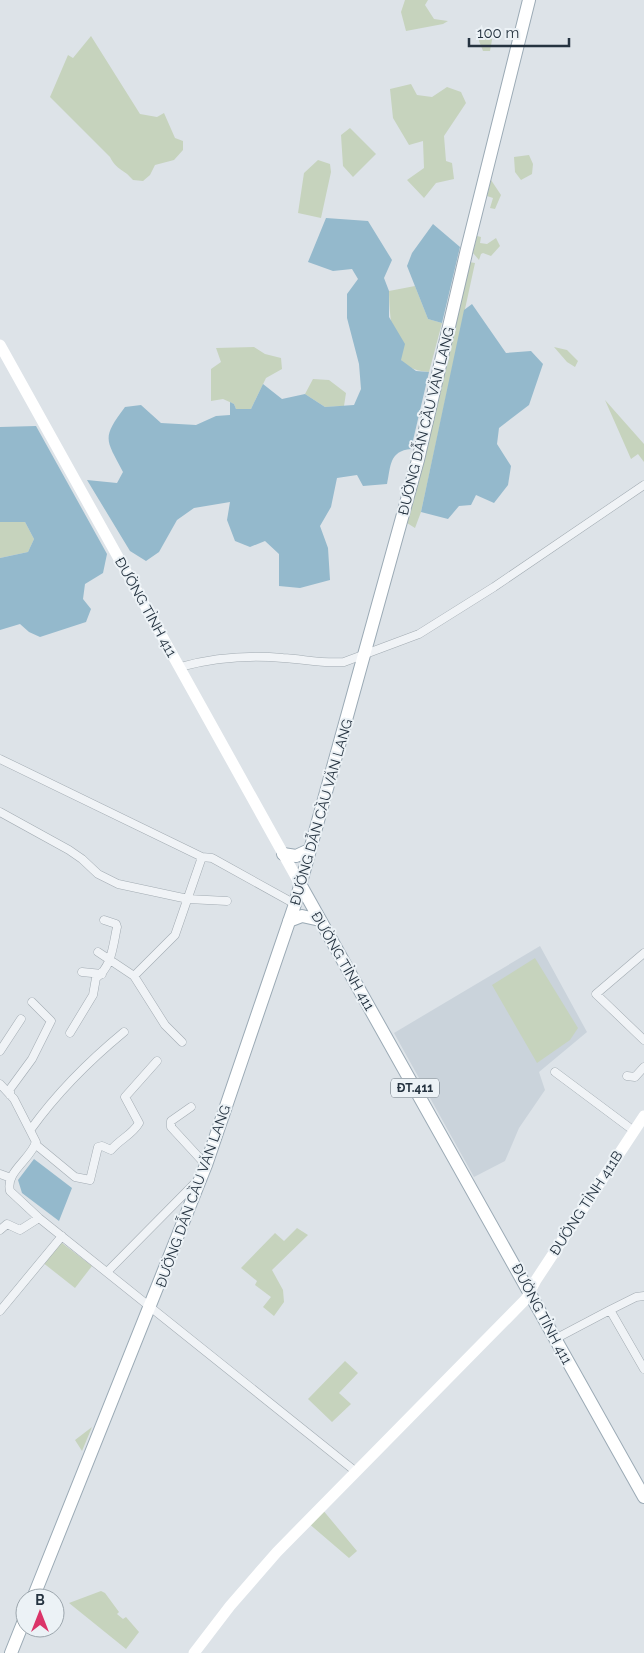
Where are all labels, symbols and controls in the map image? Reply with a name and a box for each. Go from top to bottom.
scale bar [469,15,569,47]
text: 100 m [477,24,519,42]
street label: ĐƯỜNG DẪN CẦU VĂN LANG [393,325,457,517]
street label: ĐƯỜNG TỈNH 411 [112,554,181,660]
street label: ĐƯỜNG DẪN CẦU VĂN LANG [285,716,355,907]
street label: ĐƯỜNG TỈNH 411 [308,908,379,1013]
road number: ĐT.411 [391,1078,439,1098]
street label: ĐƯỜNG DẪN CẦU VĂN LANG [151,1102,234,1289]
street label: ĐƯỜNG TỈNH 411B [546,1147,626,1258]
street label: ĐƯỜNG TỈNH 411 [509,1261,576,1367]
north arrow [15,1588,65,1638]
text: B [35,1592,45,1608]

